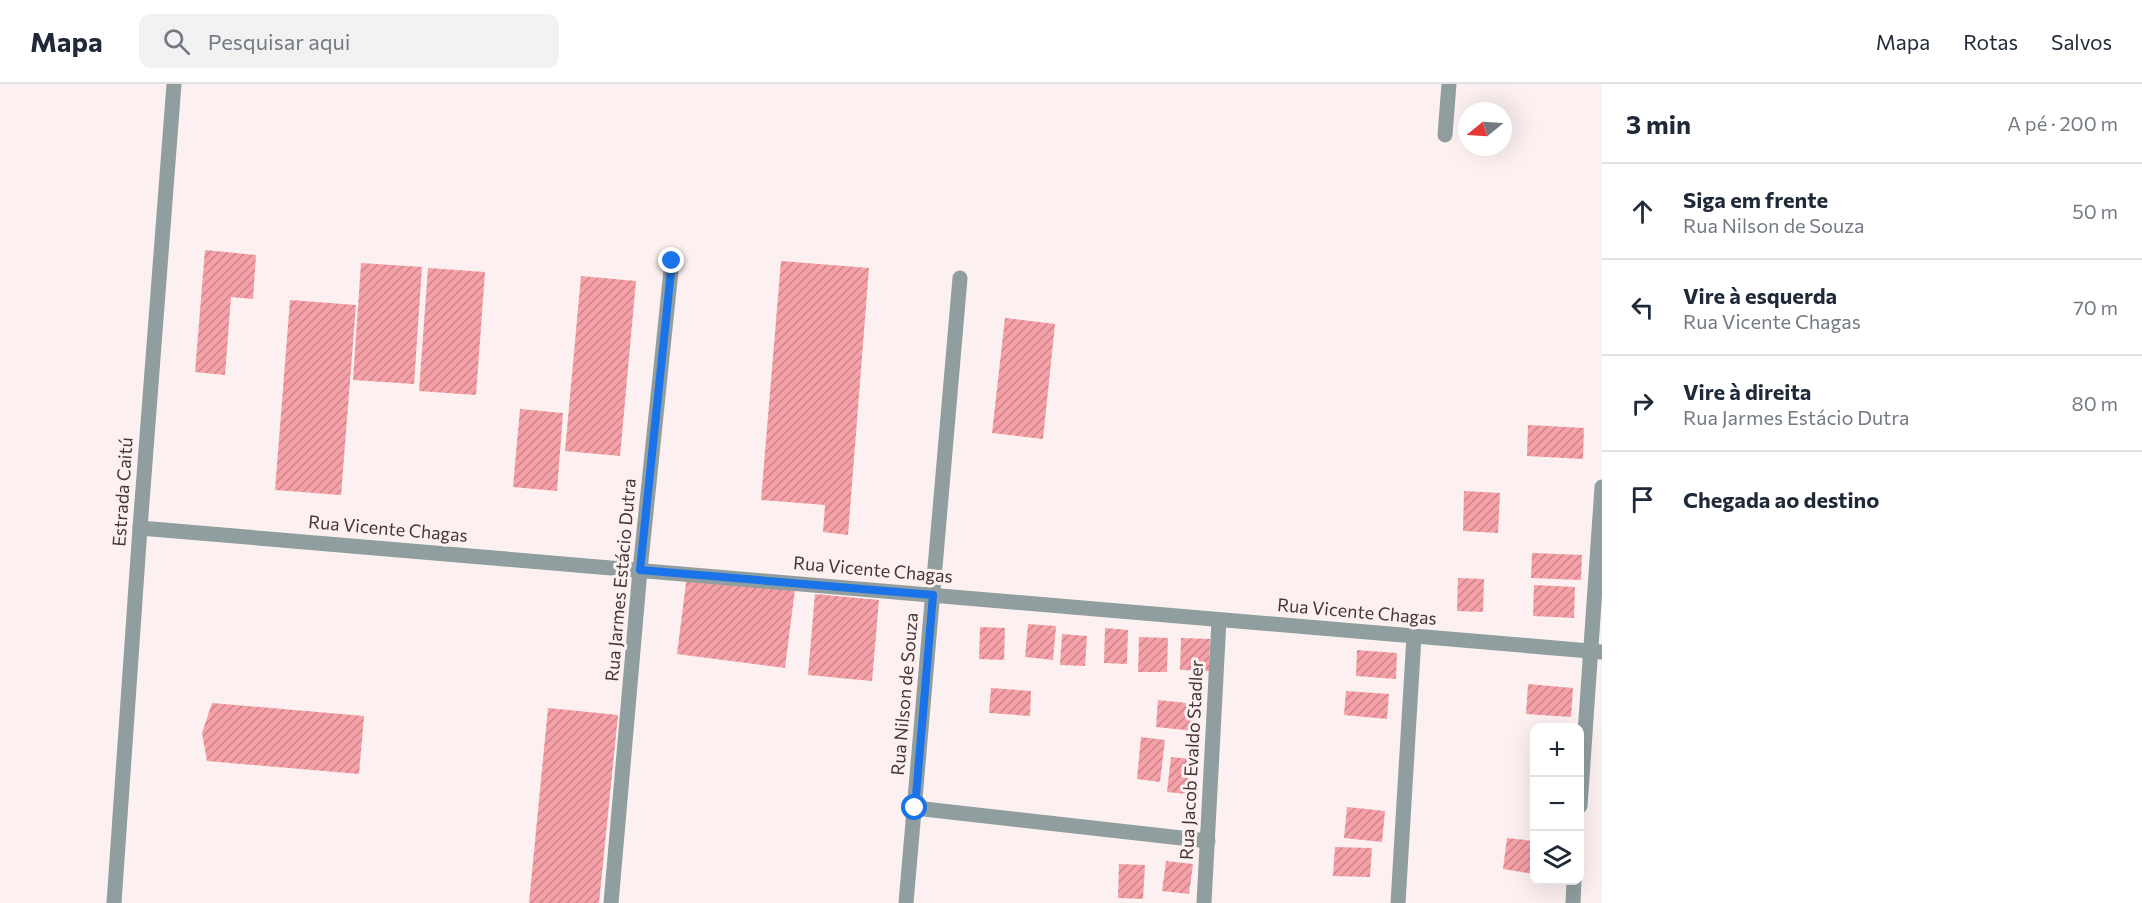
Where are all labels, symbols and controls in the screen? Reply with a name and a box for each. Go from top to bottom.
search box [139,14,559,68]
text: Mapa [30,24,103,58]
icon: search [160,25,193,58]
text: Pesquisar aqui [208,28,350,55]
text: Mapa [1876,29,1930,54]
text: Rotas [1963,29,2018,54]
text: Salvos [2051,29,2112,54]
north arrow [1458,102,1512,156]
text: 3 min [1626,108,1691,139]
text: A pé · 200 m [2007,111,2118,135]
text: Siga em frente [1683,186,1828,213]
icon: ahead [1626,195,1659,228]
text: 50 m [2072,199,2118,223]
text: Rua Nilson de Souza [1683,213,1865,237]
route end [658,247,684,273]
text: Vire à esquerda [1683,282,1837,309]
icon: left [1626,291,1659,324]
text: 70 m [2073,295,2118,319]
text: Rua Vicente Chagas [1683,309,1861,333]
text: Vire à direita [1683,378,1811,405]
icon: right [1626,387,1659,420]
text: 80 m [2072,391,2118,415]
text: Rua Jarmes Estácio Dutra [1683,405,1910,429]
street label: Estrada Caitú [107,436,137,547]
street label: Rua Jarmes Estácio Dutra [600,477,640,682]
icon: arrive [1626,483,1659,516]
text: Chegada ao destino [1683,486,1879,513]
street label: Rua Vicente Chagas [307,510,469,546]
street label: Rua Vicente Chagas [792,551,954,587]
street label: Rua Vicente Chagas [1276,593,1438,629]
street label: Rua Nilson de Souza [886,612,922,776]
street label: Rua Jacob Evaldo Stadler [1175,659,1207,860]
map controls [1530,723,1584,885]
button: + [1530,723,1584,777]
button: − [1530,777,1584,831]
route start [901,794,927,820]
button: layers [1530,831,1584,885]

